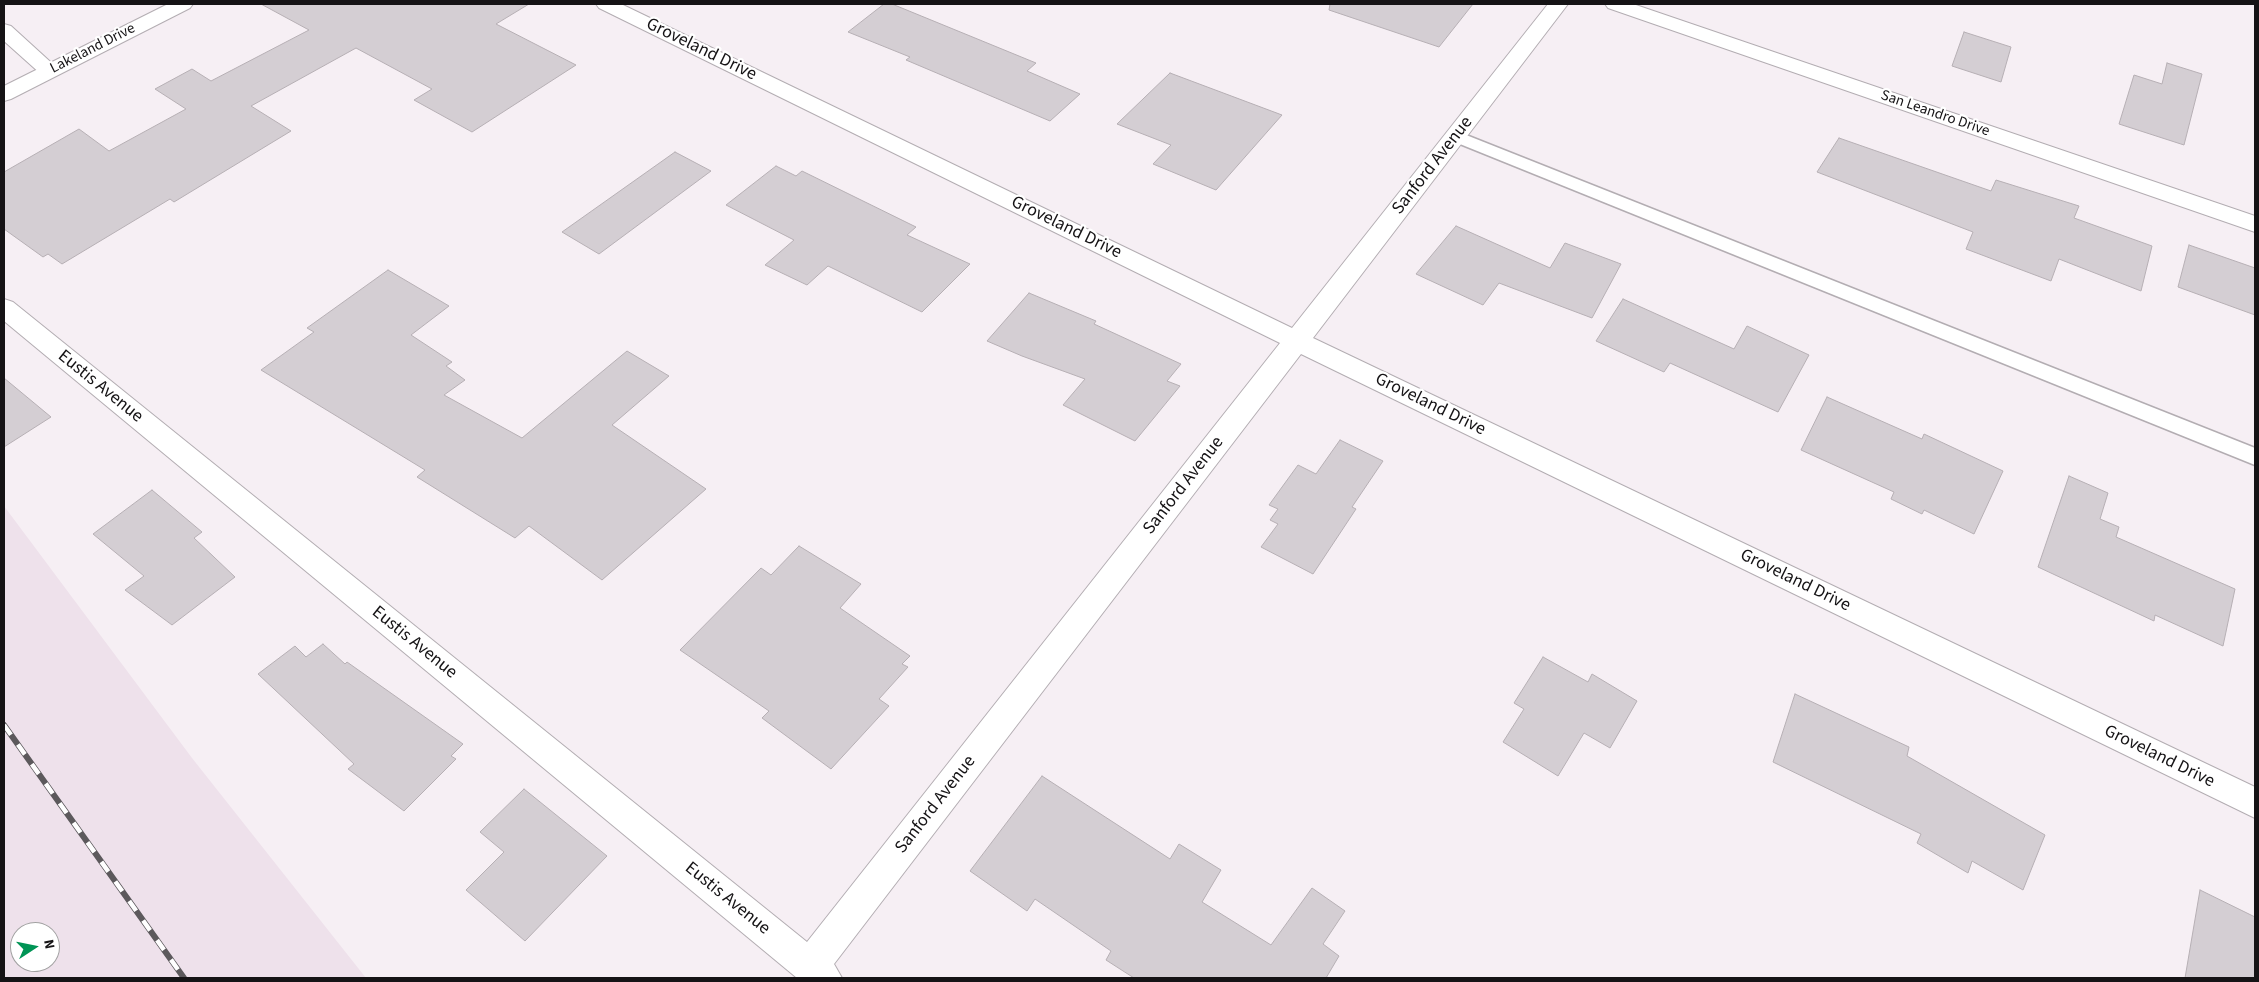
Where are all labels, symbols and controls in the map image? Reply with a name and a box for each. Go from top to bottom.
street label: Groveland Drive [642,14,760,86]
street label: Lakeland Drive [48,20,138,78]
street label: San Leandro Drive [1878,87,1992,141]
street label: Sanford Avenue [1388,113,1478,219]
street label: Groveland Drive [1007,192,1125,264]
street label: Eustis Avenue [53,346,147,428]
street label: Groveland Drive [1371,369,1489,441]
street label: Sanford Avenue [1139,433,1229,539]
street label: Groveland Drive [1736,545,1854,617]
street label: Eustis Avenue [367,602,461,684]
street label: Groveland Drive [2100,721,2218,793]
street label: Sanford Avenue [891,752,981,858]
street label: Eustis Avenue [680,858,774,940]
north arrow [10,922,60,972]
text: N [38,938,59,951]

